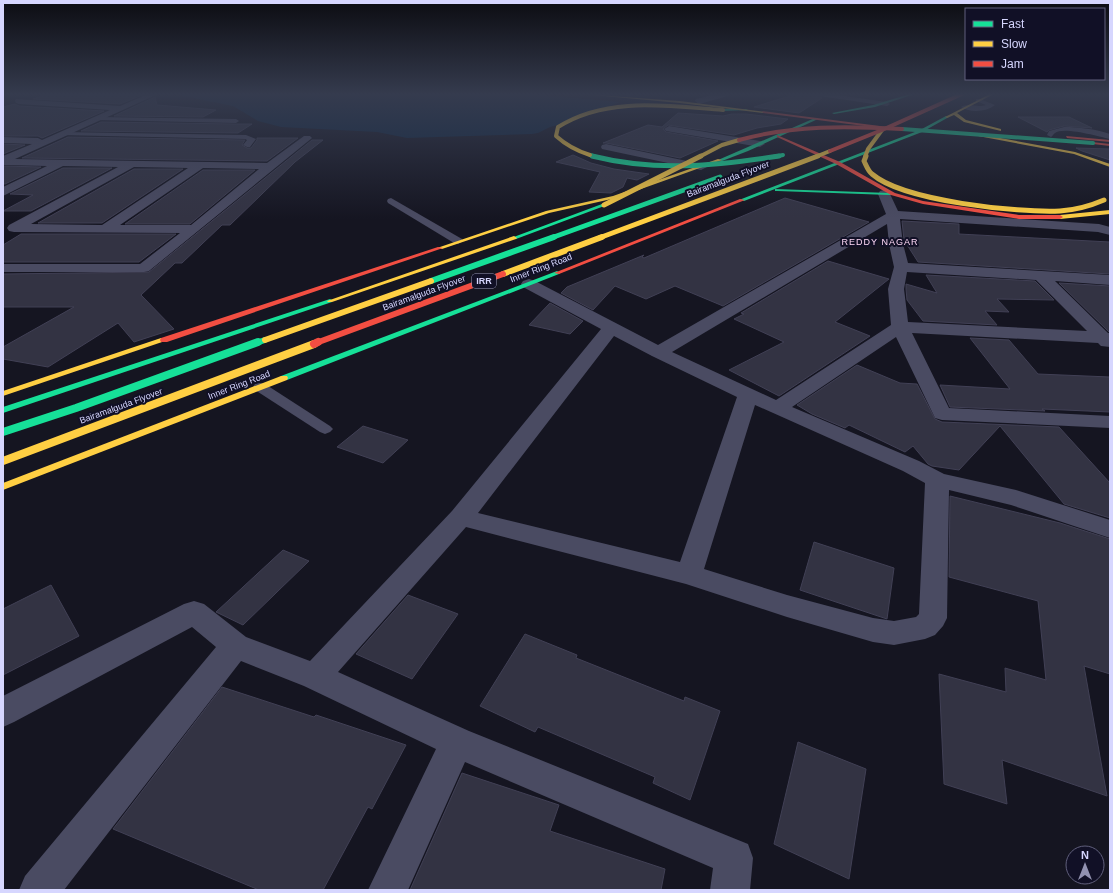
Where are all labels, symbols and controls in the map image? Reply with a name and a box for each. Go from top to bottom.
legend [965,8,1105,80]
text: Fast [1001,17,1025,31]
text: Slow [1001,37,1027,51]
text: Jam [1001,57,1024,71]
street label: Bairamalguda Flyover [685,159,771,199]
district label: REDDY NAGAR [842,237,918,247]
street label: Inner Ring Road [509,252,573,284]
street label: Bairamalguda Flyover [381,273,467,313]
road number: IRR [472,274,496,288]
street label: Inner Ring Road [207,369,271,401]
street label: Bairamalguda Flyover [78,386,164,426]
north arrow [1065,845,1105,885]
text: N [1081,849,1089,861]

